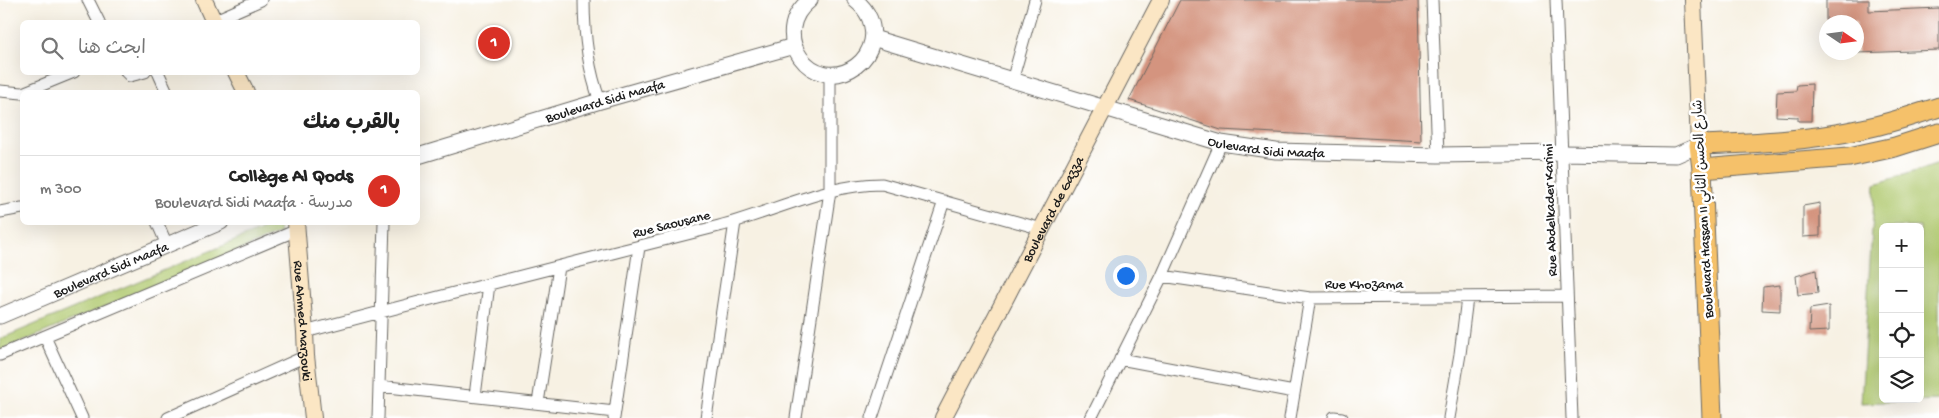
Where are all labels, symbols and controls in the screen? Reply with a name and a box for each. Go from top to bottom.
north arrow [1819,15,1864,60]
search box [20,20,420,75]
pin: 1 [478,24,510,62]
icon: search [38,34,66,62]
text: ابحث هنا [78,38,146,61]
street label: Boulevard Sidi Maafa [543,77,668,128]
street label: Boulevard Hassan II شارع الحسن الثاني [1690,99,1721,320]
text: بالقرب منك [303,112,400,137]
street label: Oulevard Sidi Maafa [1205,133,1326,163]
street label: Rue Abdelkader Karimi [1541,143,1562,277]
street label: Boulevard de Gazza [1019,153,1090,267]
text: Collège Al Qods [229,166,353,189]
text: 300 m [40,181,82,200]
text: 1 [381,181,387,200]
text: مدرسة · Boulevard Sidi Maafa [155,195,353,214]
street label: Rue Saousane [631,207,713,243]
map controls [1879,223,1924,403]
button: + [1879,223,1924,268]
street label: Boulevard Sidi Maafa [50,239,173,304]
street label: Rue Ahmed Marzouki [288,260,315,382]
your location [1113,263,1139,289]
button: − [1879,268,1924,313]
street label: Rue Khozama [1325,277,1405,294]
button: locate [1879,313,1924,358]
button: layers [1879,358,1924,403]

